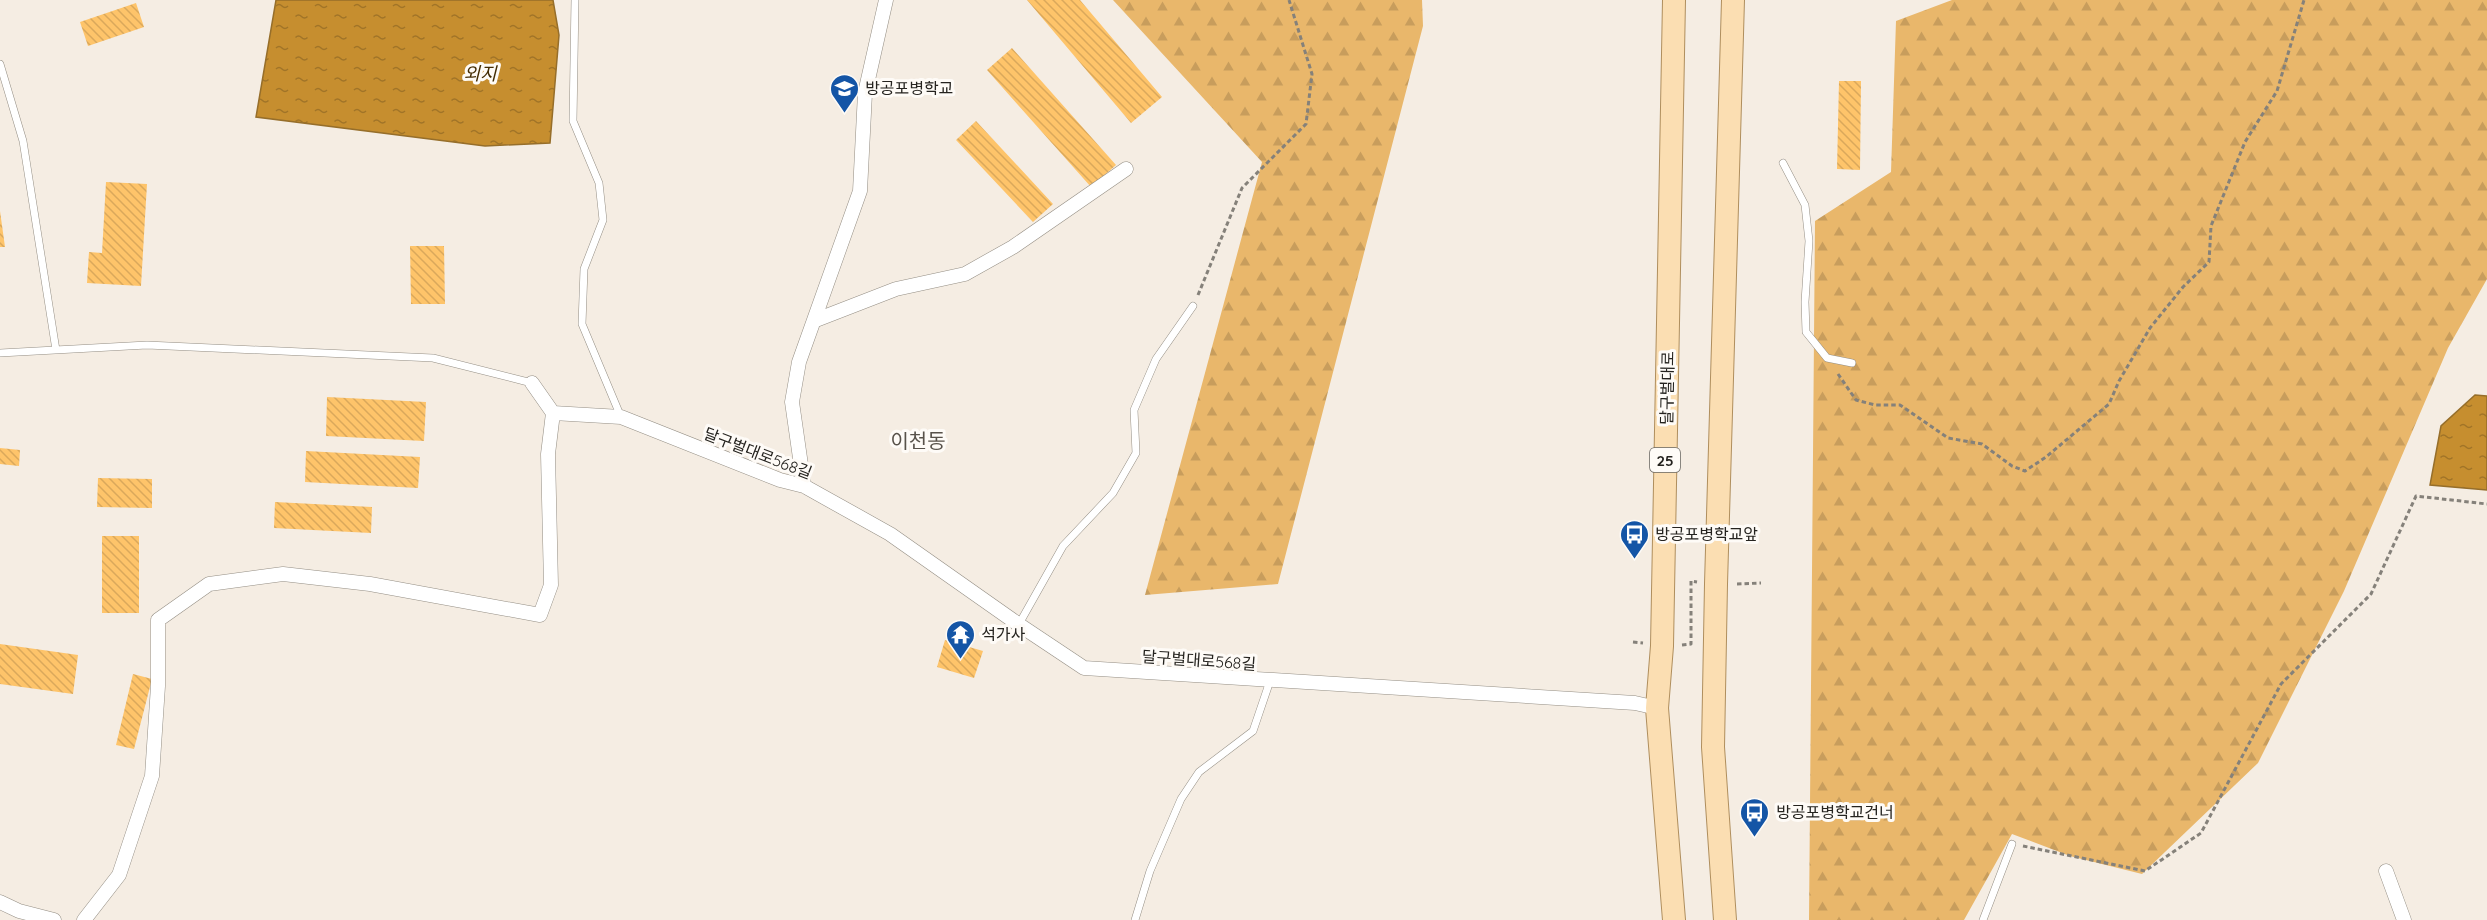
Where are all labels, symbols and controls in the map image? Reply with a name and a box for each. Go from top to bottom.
water label: 외지 [463,62,498,85]
school or university icon: 방공포병학교 [828,72,860,114]
place label: 방공포병학교 [865,78,953,98]
street label: 달구벌대로 [1656,351,1678,425]
street label: 달구벌대로568길 [701,423,815,483]
district label: 이천동 [890,428,946,453]
road number: 25 [1650,448,1680,472]
bus stop icon: 방공포병학교앞 [1618,518,1650,560]
place label: 방공포병학교앞 [1655,524,1758,544]
temple icon: 석가사 [944,618,976,660]
place label: 석가사 [981,624,1025,644]
street label: 달구벌대로568길 [1141,646,1257,674]
bus stop icon: 방공포병학교건너 [1739,796,1771,838]
place label: 방공포병학교건너 [1776,802,1894,822]

